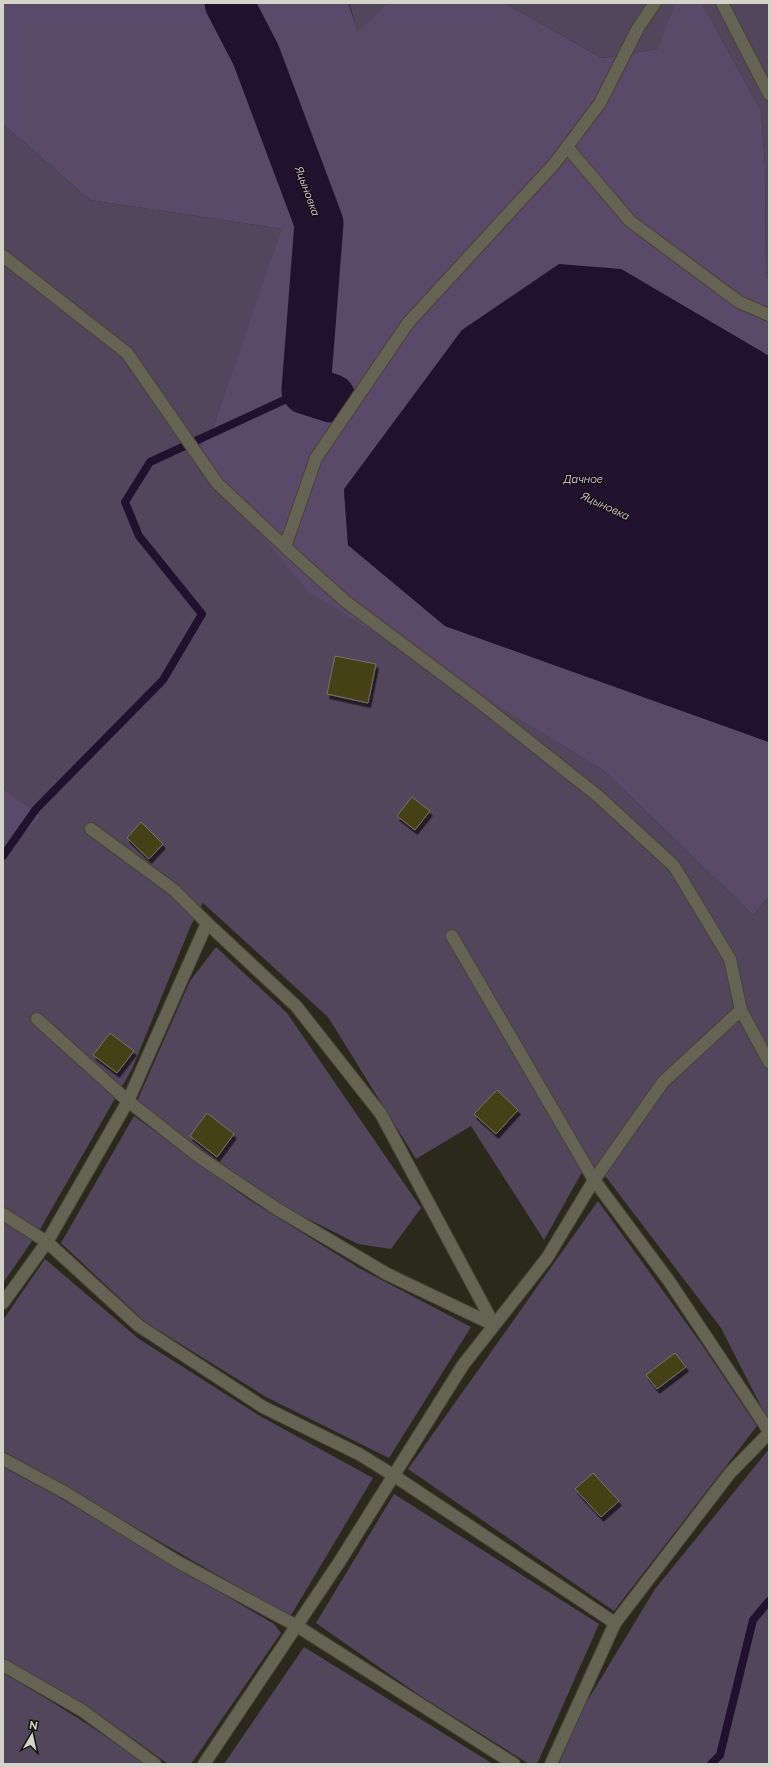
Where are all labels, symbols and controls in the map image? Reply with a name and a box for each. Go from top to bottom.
water label: Яцыновка [292,164,322,218]
water label: Дачное [562,473,603,486]
water label: Яцыновка [579,489,632,523]
north arrow [12,1715,52,1755]
text: N [28,1719,39,1733]

